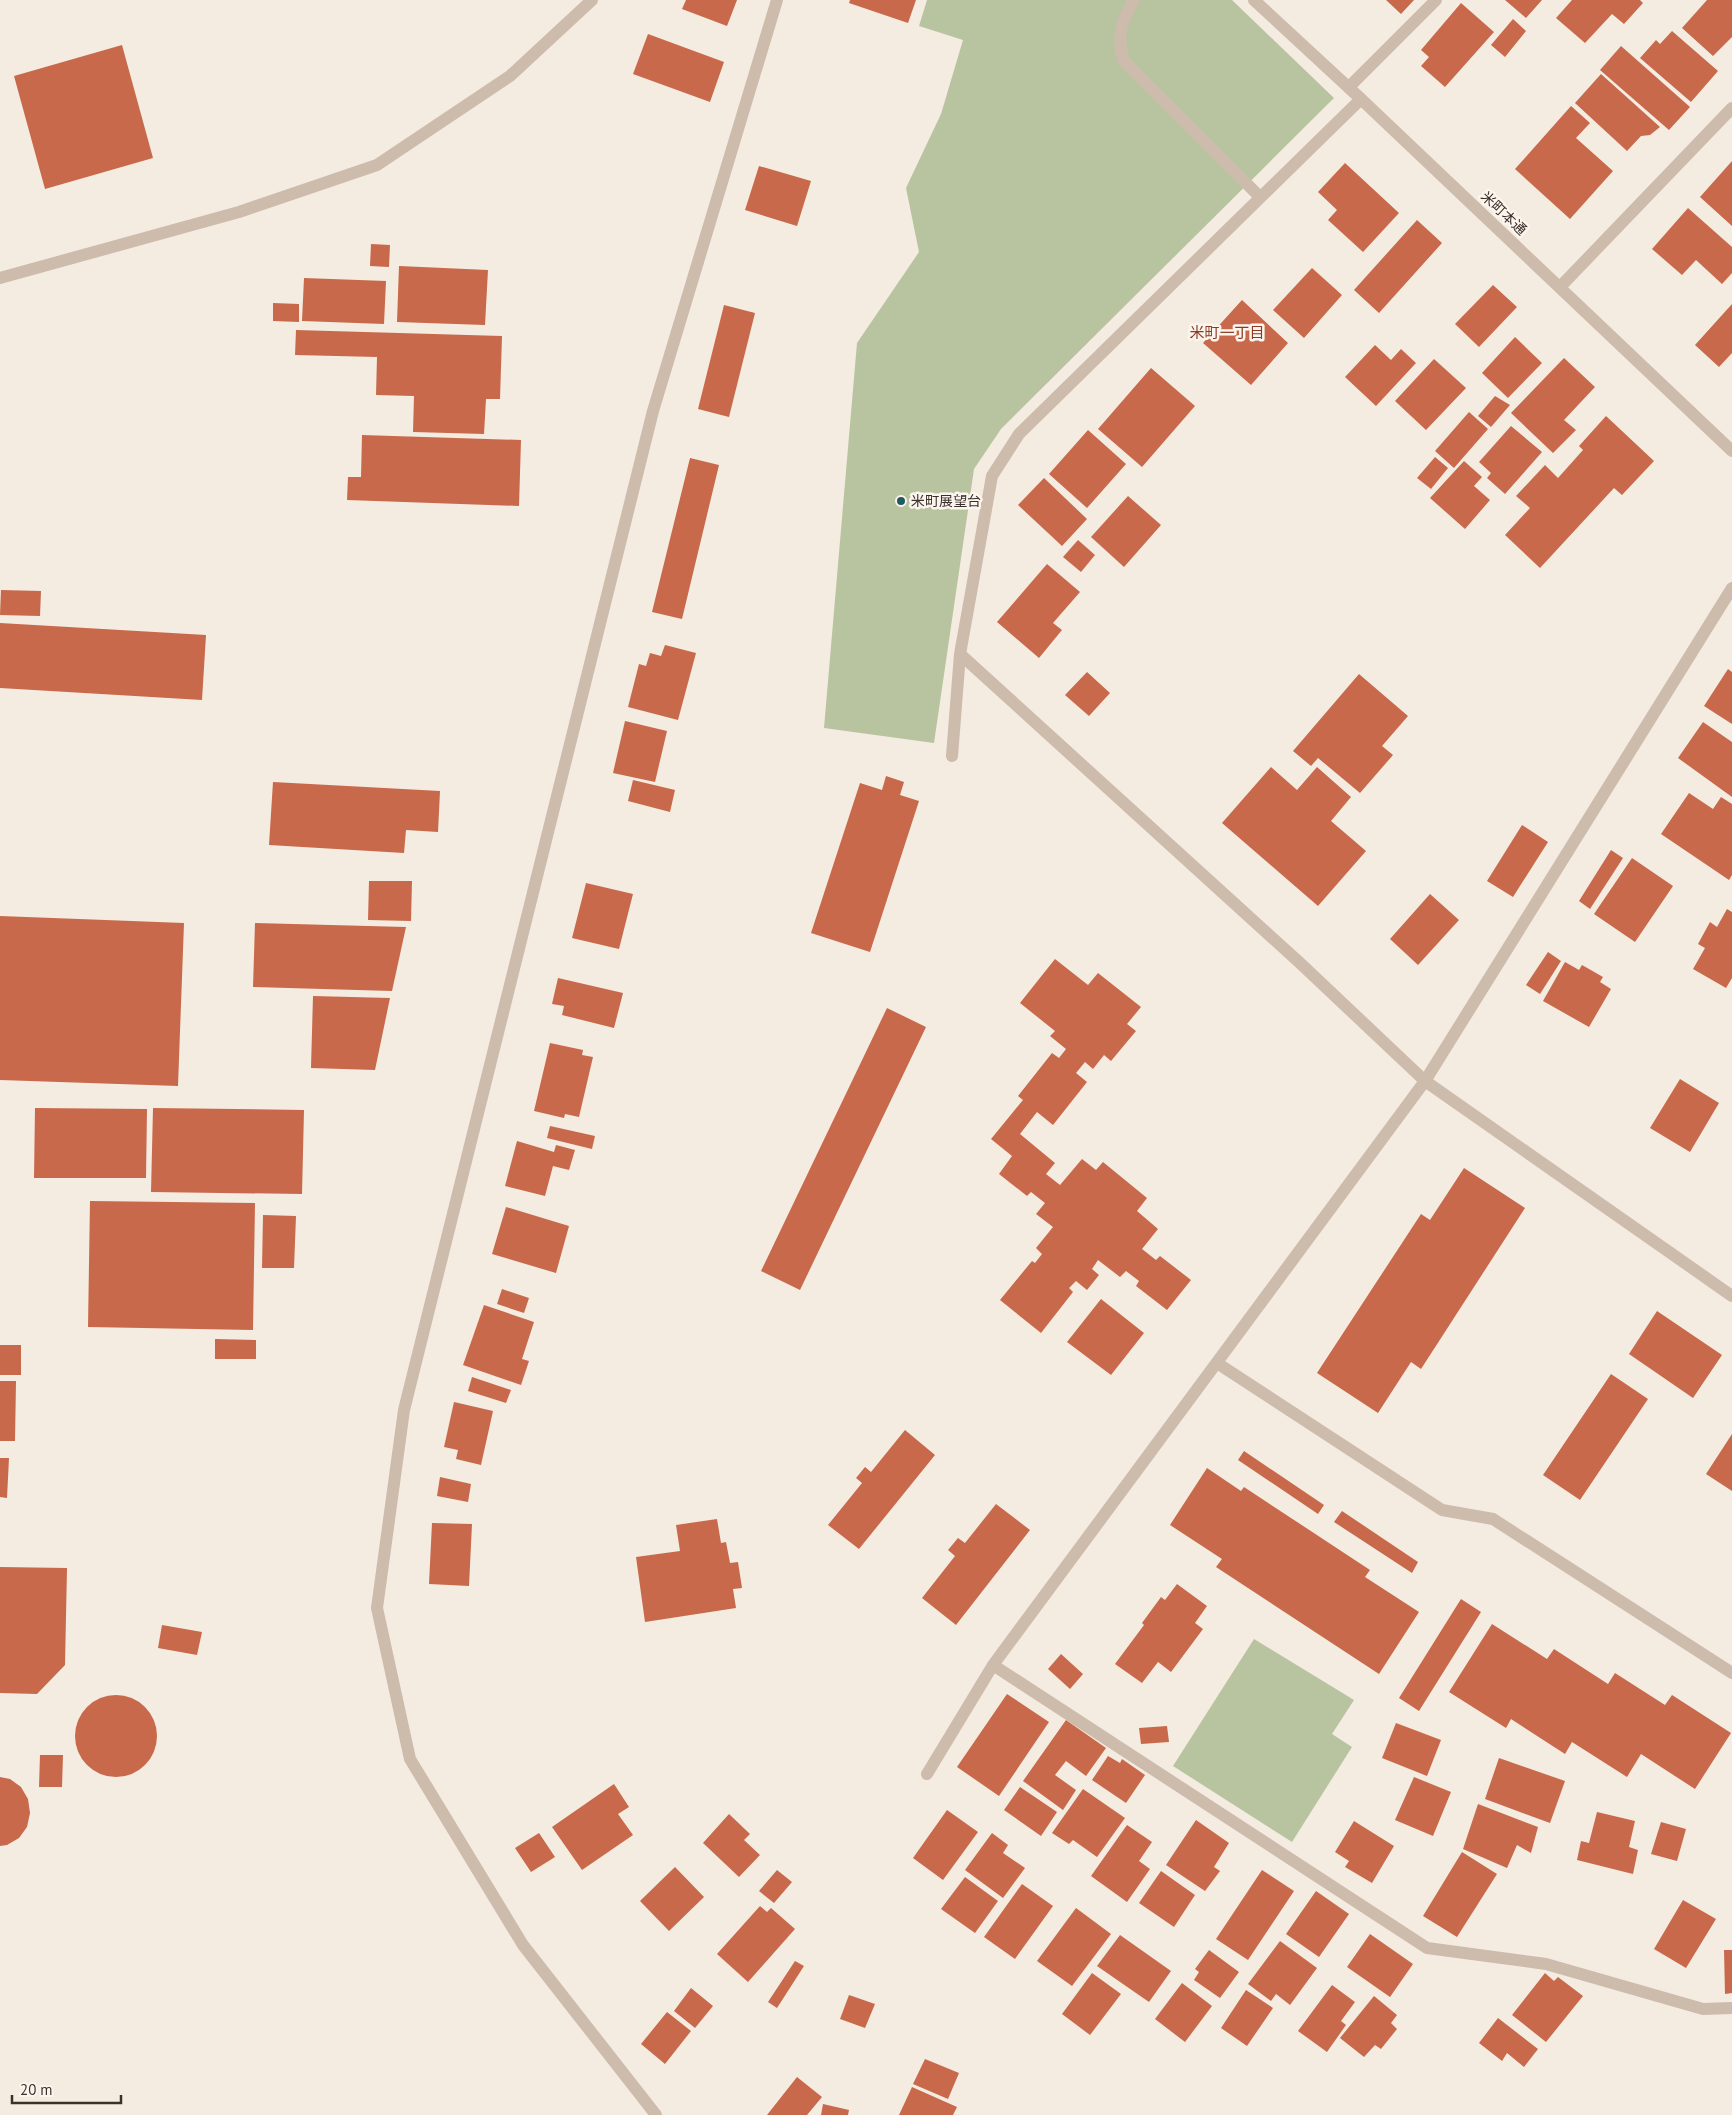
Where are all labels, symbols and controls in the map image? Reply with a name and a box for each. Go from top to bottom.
street label: 米町本通 [1477,187,1531,239]
district label: 米町一丁目 [1189,323,1265,342]
place label: 米町展望台 [911,492,981,510]
marker: 米町展望台 [895,495,907,507]
scale bar [12,2072,121,2104]
text: 20 m [20,2080,53,2099]

